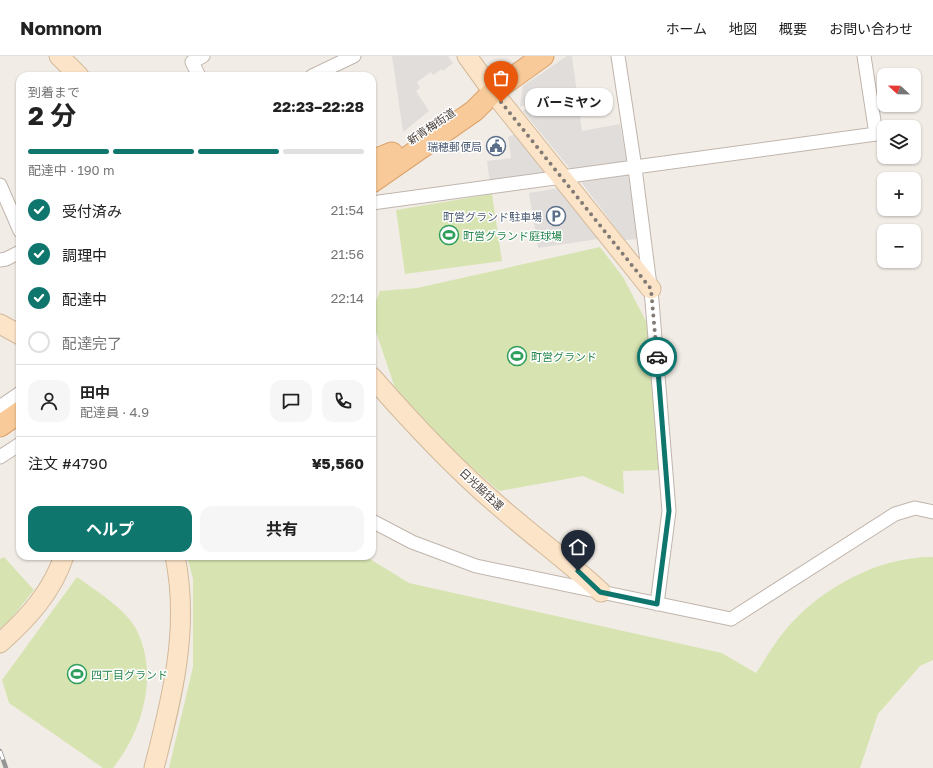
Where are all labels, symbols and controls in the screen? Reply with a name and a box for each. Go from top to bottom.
text: Nomnom [20,16,102,39]
text: ホーム [665,20,707,37]
text: 地図 [729,20,757,37]
text: 概要 [779,20,807,37]
text: お問い合わせ [829,20,913,37]
pin [484,61,518,102]
icon: bag [490,67,512,89]
north arrow [877,68,921,112]
map controls [877,68,921,268]
text: 到着まで [28,84,80,100]
callout: バーミヤン [525,88,613,116]
text: バーミヤン [536,94,602,110]
text: 22:23–22:28 [273,97,364,115]
text: 2 分 [28,100,76,131]
street label: 新青梅街道 [405,105,457,147]
button: layers [877,120,921,164]
public building icon: 瑞穂郵便局 [485,135,507,157]
place label: 瑞穂郵便局 [427,140,482,153]
text: 配達中 · 190 m [28,162,114,178]
button: + [877,172,921,216]
icon: check [28,199,50,221]
text: 受付済み [62,202,122,220]
text: 21:54 [331,202,364,218]
parking icon: 町営グランド駐車場 [545,205,567,227]
place label: 町営グランド駐車場 [443,210,542,223]
sports icon: 町営グランド庭球場 [438,224,460,246]
button: − [877,224,921,268]
place label: 町営グランド庭球場 [463,229,562,242]
icon: check [28,243,50,265]
text: 調理中 [62,246,107,264]
text: 21:56 [331,246,364,262]
icon: check [28,287,50,309]
text: 配達中 [62,290,107,308]
text: 22:14 [331,290,364,306]
text: 配達完了 [62,334,122,352]
courier [637,337,677,377]
sports icon: 町営グランド [506,345,528,367]
icon: car [646,346,668,368]
place label: 町営グランド [531,350,597,363]
button: person [28,380,70,422]
button: chat [270,380,312,422]
button: phone [322,380,364,422]
text: 田中 [80,383,110,401]
text: 配達員 · 4.9 [80,404,149,420]
text: 注文 #4790 [28,454,107,472]
text: ¥5,560 [312,454,364,472]
street label: 日光脇往還 [457,465,507,513]
button: ヘルプ [28,506,192,552]
button: 共有 [200,506,364,552]
pin [561,530,595,571]
icon: home [567,536,589,558]
sports icon: 四丁目グランド [66,663,88,685]
place label: 四丁目グランド [91,668,168,681]

